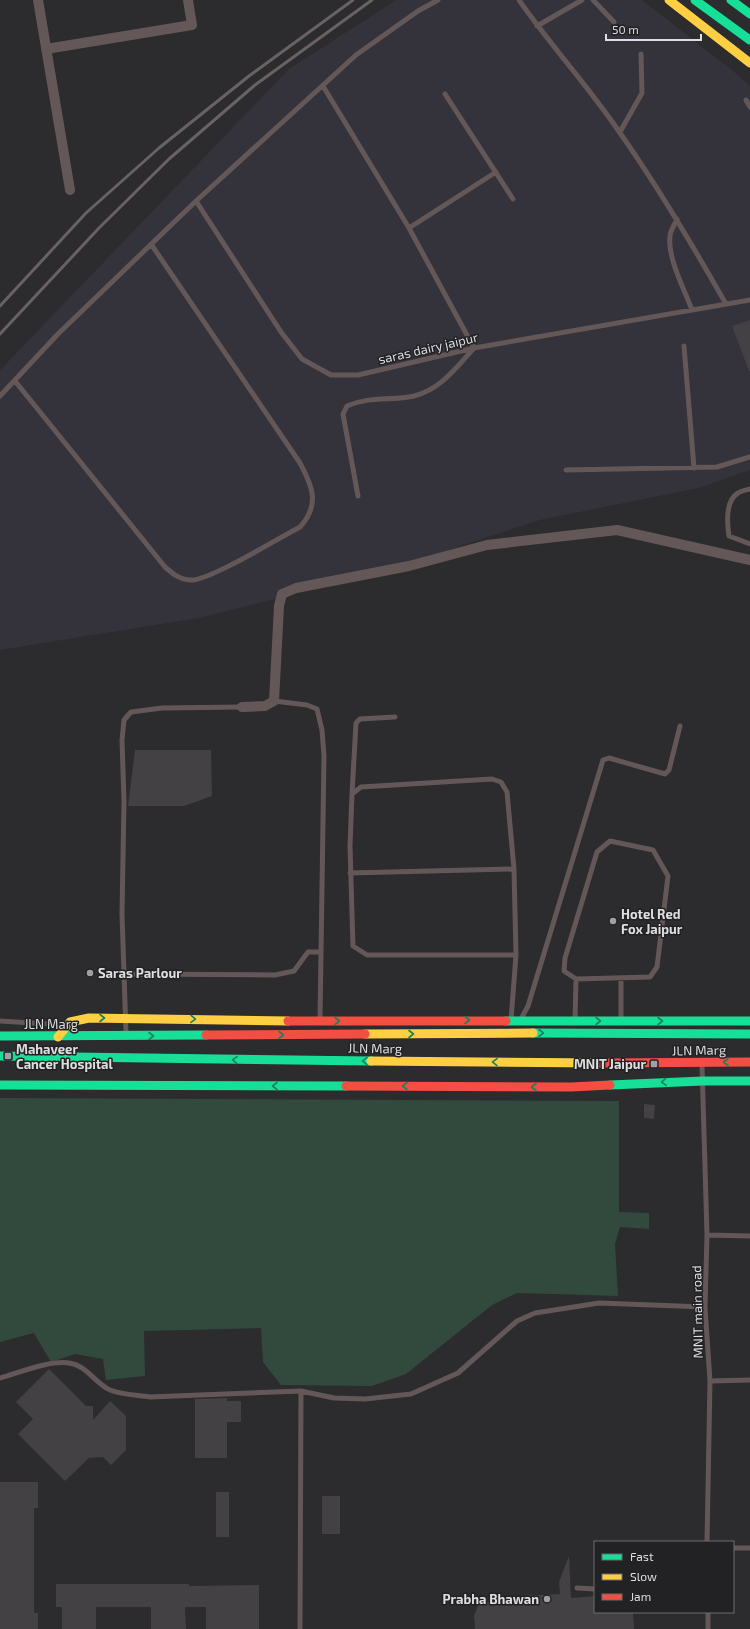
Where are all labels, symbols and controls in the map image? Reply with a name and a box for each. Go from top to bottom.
scale bar [606,16,701,42]
text: 50 m [612,22,639,36]
street label: saras dairy jaipur [377,329,479,367]
place label: Hotel Red Fox Jaipur [621,906,683,937]
marker: Hotel Red Fox Jaipur [608,916,618,926]
place label: Saras Parlour [98,965,182,981]
marker: Saras Parlour [85,968,95,978]
one-way arrow [99,1014,105,1022]
one-way arrow [190,1015,196,1023]
street label: JLN Marg [24,1016,78,1032]
one-way arrow [464,1016,470,1024]
one-way arrow [334,1017,340,1025]
one-way arrow [595,1017,601,1025]
one-way arrow [657,1017,663,1025]
one-way arrow [538,1029,544,1037]
one-way arrow [408,1030,414,1038]
one-way arrow [278,1031,284,1039]
one-way arrow [148,1032,154,1040]
street label: JLN Marg [348,1040,402,1056]
place label: Mahaveer Cancer Hospital [16,1041,114,1072]
street label: JLN Marg [672,1042,726,1058]
marker: Mahaveer Cancer Hospital [3,1051,13,1061]
one-way arrow [232,1056,238,1064]
place label: MNIT Jaipur [574,1056,646,1072]
one-way arrow [362,1057,368,1065]
one-way arrow [492,1058,498,1067]
one-way arrow [723,1058,729,1066]
marker: MNIT Jaipur [649,1059,659,1069]
one-way arrow [661,1078,667,1087]
one-way arrow [272,1082,278,1090]
one-way arrow [402,1082,408,1090]
one-way arrow [531,1083,537,1091]
street label: MNIT main road [688,1265,706,1359]
legend [594,1541,734,1613]
text: Fast [630,1549,654,1563]
text: Slow [630,1569,657,1583]
text: Jam [630,1589,651,1603]
place label: Prabha Bhawan [443,1591,539,1607]
marker: Prabha Bhawan [542,1594,552,1604]

